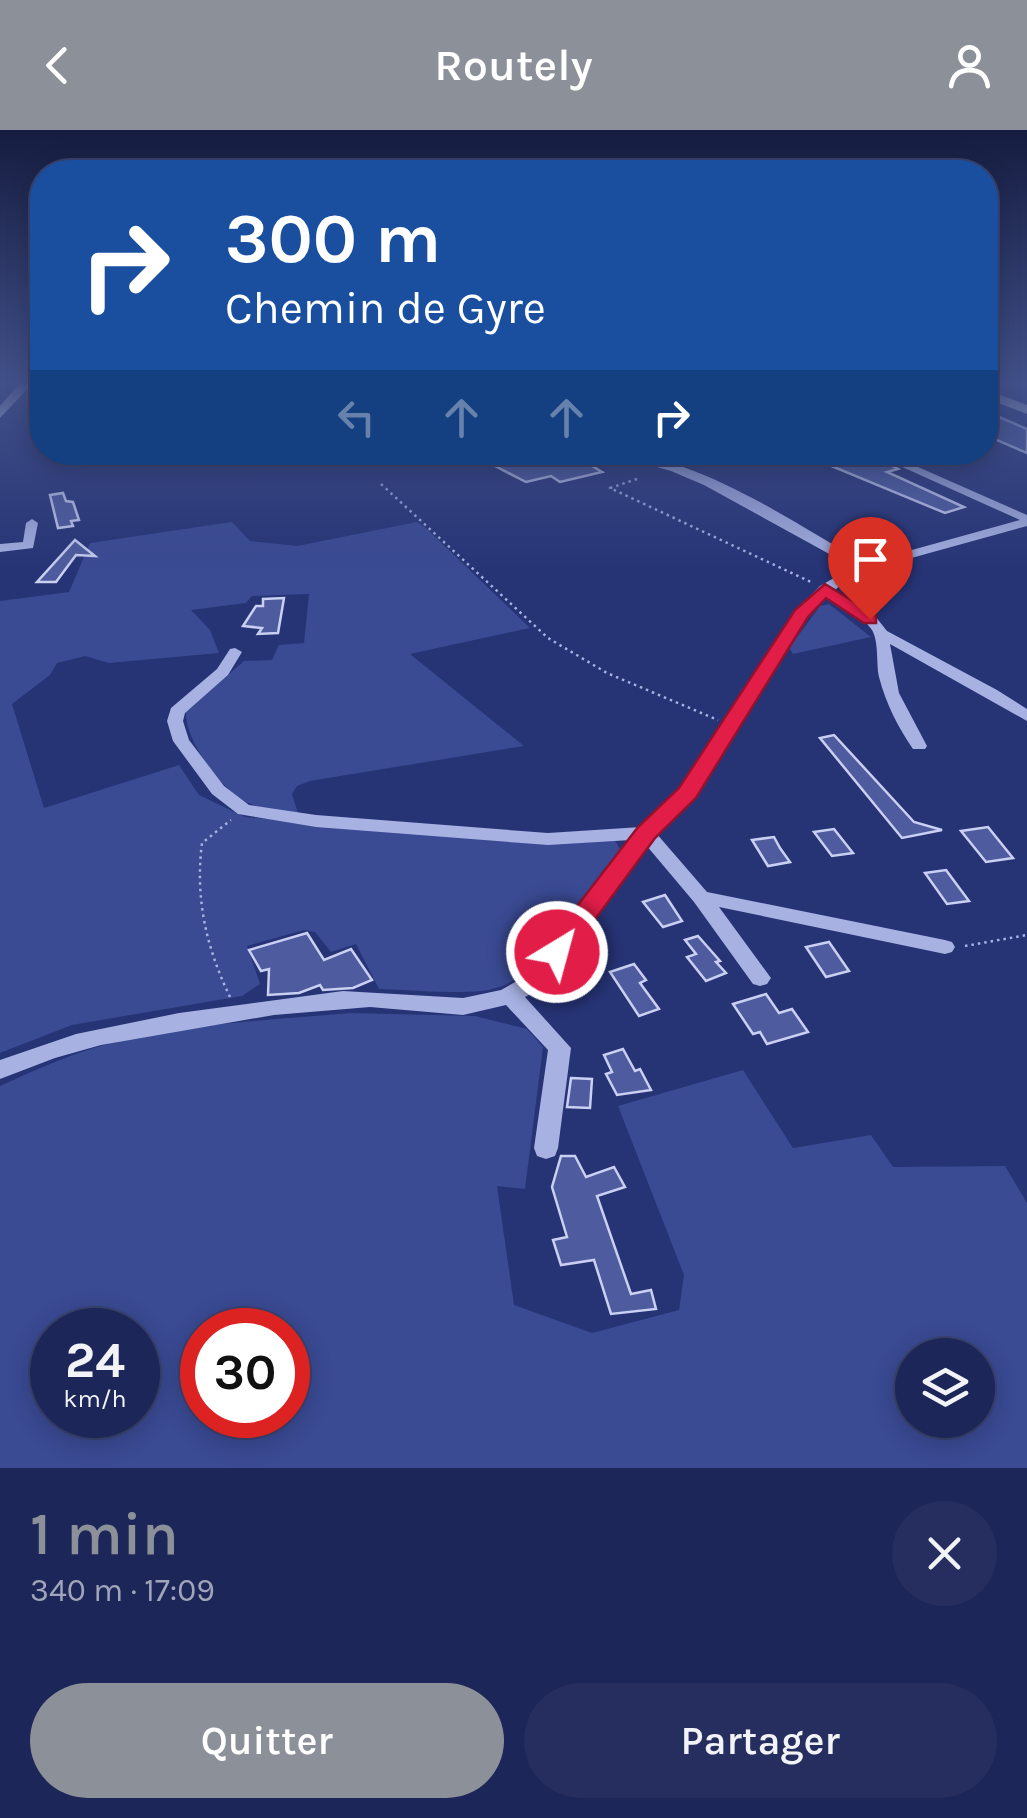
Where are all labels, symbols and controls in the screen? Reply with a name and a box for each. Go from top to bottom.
icon: back [30,38,85,93]
icon: person [942,38,997,93]
text: Routely [434,39,593,91]
text: 300 m [225,198,441,280]
icon: right [60,200,190,330]
text: Chemin de Gyre [225,282,546,334]
icon: left [329,390,384,445]
icon: ahead [434,390,489,445]
icon: ahead [539,390,594,445]
icon: right [644,390,699,445]
pin [828,517,913,620]
icon: arrive [843,532,898,587]
position arrow [505,900,609,1004]
speed limit sign: 30 [180,1308,310,1438]
text: 24 [65,1331,125,1390]
map controls [895,1338,995,1438]
button: layers [895,1338,995,1438]
text: km/h [63,1384,127,1413]
text: 1 min [30,1499,179,1569]
button: close [892,1501,997,1606]
text: 340 m · 17:09 [30,1572,215,1609]
button: Quitter [30,1683,504,1798]
button: Partager [524,1683,997,1798]

